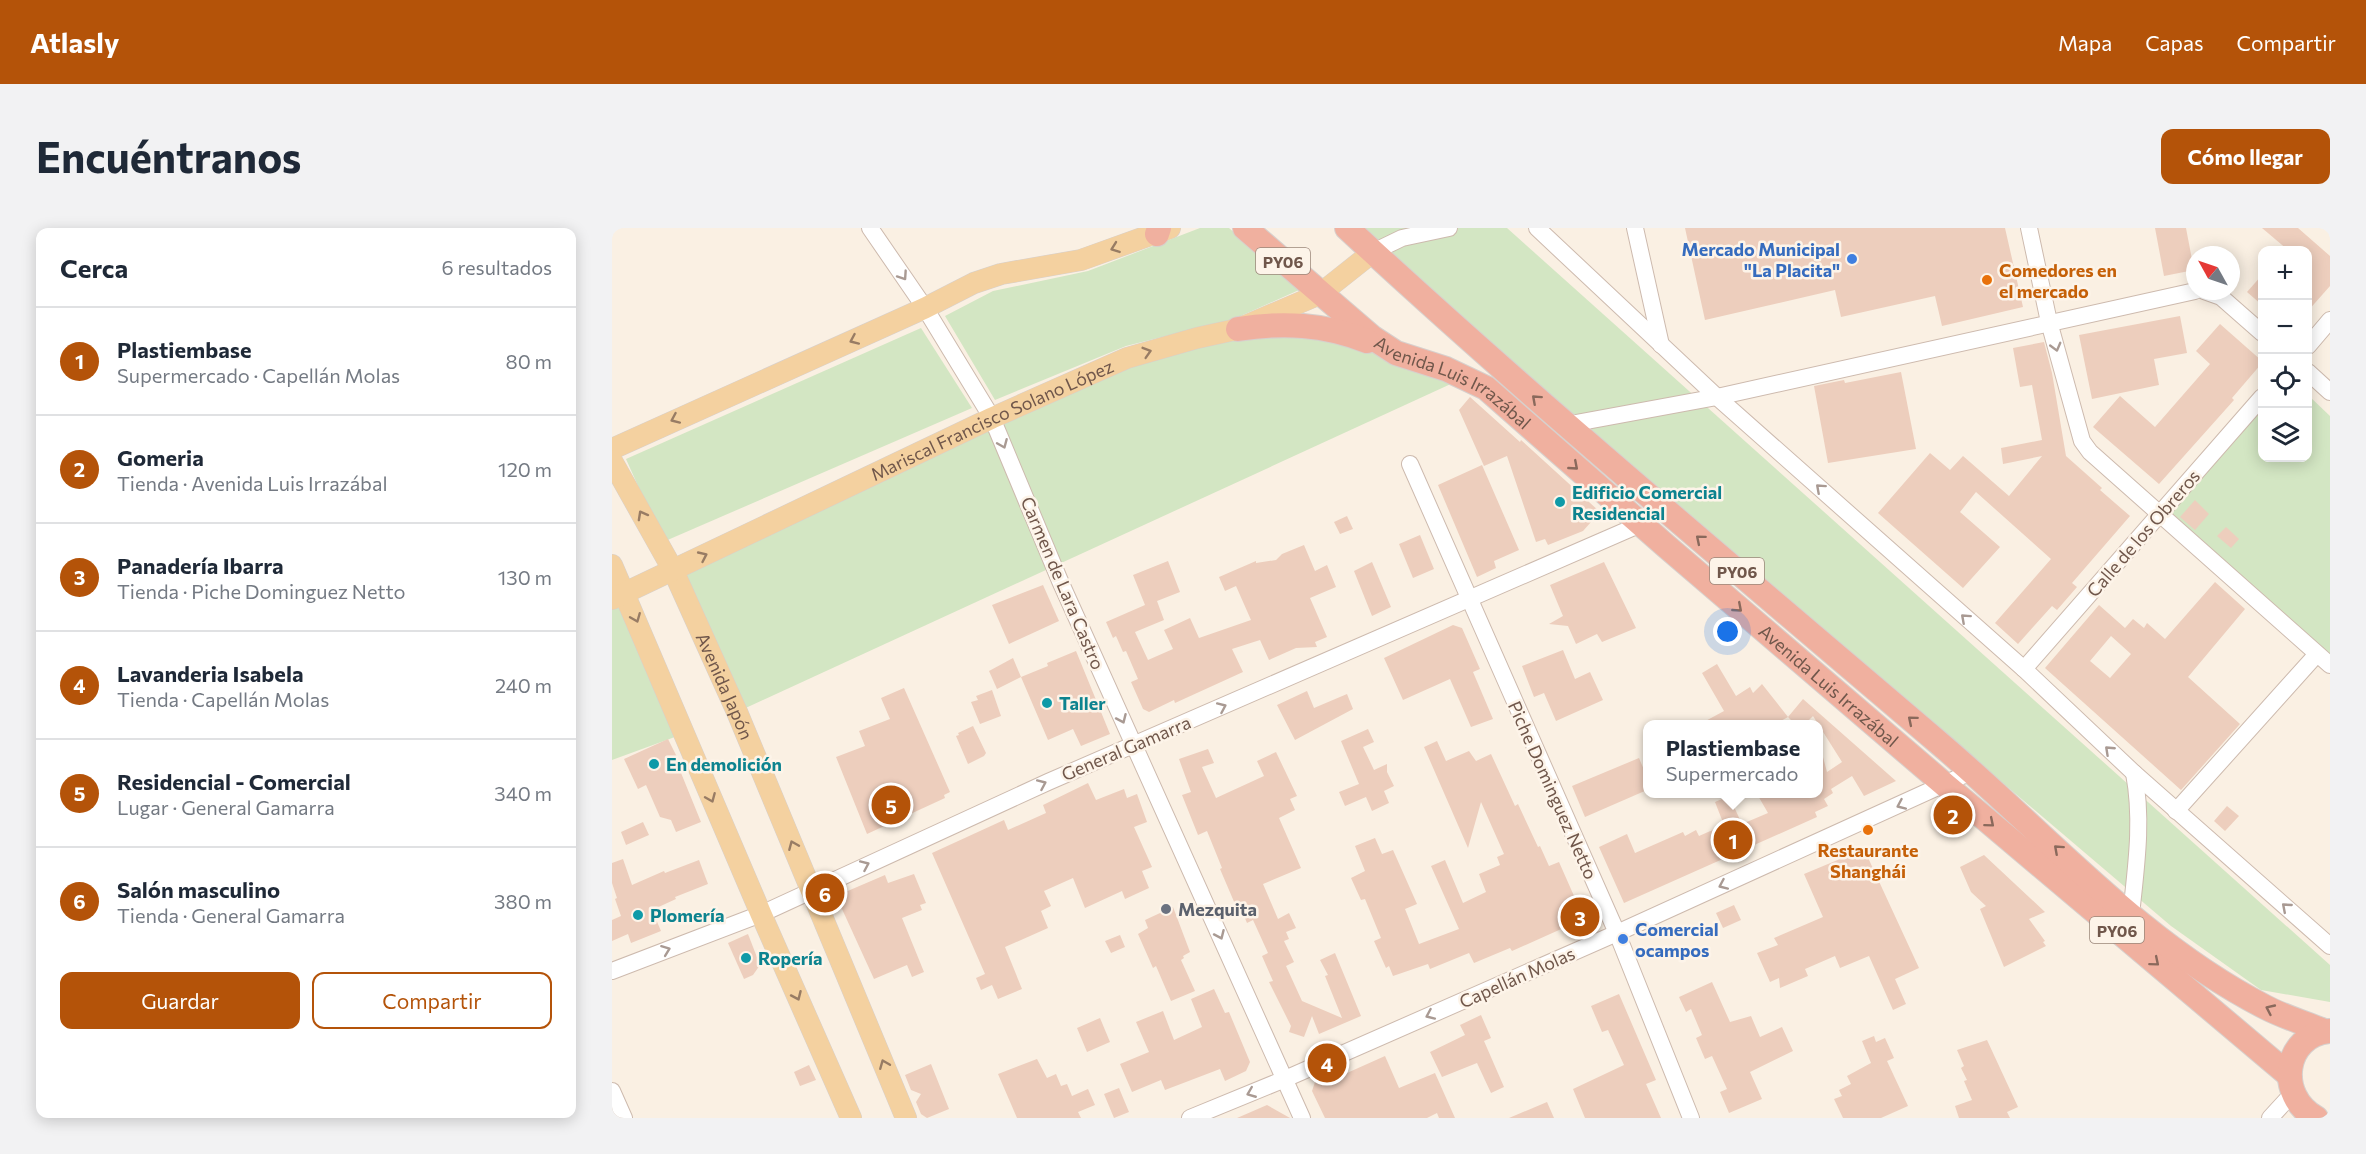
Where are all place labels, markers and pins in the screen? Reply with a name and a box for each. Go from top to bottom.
place label: Mercado Municipal "La Placita" [1681,238,1840,281]
marker: Mercado Municipal "La Placita" [1845,252,1859,266]
place label: Comedores en el mercado [1999,259,2117,302]
marker: Comedores en el mercado [1980,273,1994,287]
place label: Edificio Comercial Residencial [1572,481,1722,524]
marker: Edificio Comercial Residencial [1553,495,1567,509]
place label: Taller [1059,692,1106,714]
marker: Taller [1040,696,1054,710]
place label: En demolición [666,753,782,775]
marker: En demolición [647,757,661,771]
pin: 5 [872,782,910,828]
pin: 2 [1934,792,1972,838]
pin: 1 [1714,818,1752,862]
marker: Restaurante Shanghái [1861,823,1875,837]
place label: Restaurante Shanghái [1817,839,1919,882]
pin: 6 [806,870,844,916]
pin: 3 [1560,894,1600,940]
place label: Mezquita [1178,898,1257,920]
marker: Mezquita [1159,902,1173,916]
place label: Plomería [650,904,724,926]
marker: Plomería [631,908,645,922]
place label: Comercial ocampos [1635,918,1719,961]
marker: Comercial ocampos [1616,932,1630,946]
place label: Ropería [758,947,823,969]
marker: Ropería [739,951,753,965]
pin: 4 [1308,1040,1346,1086]

